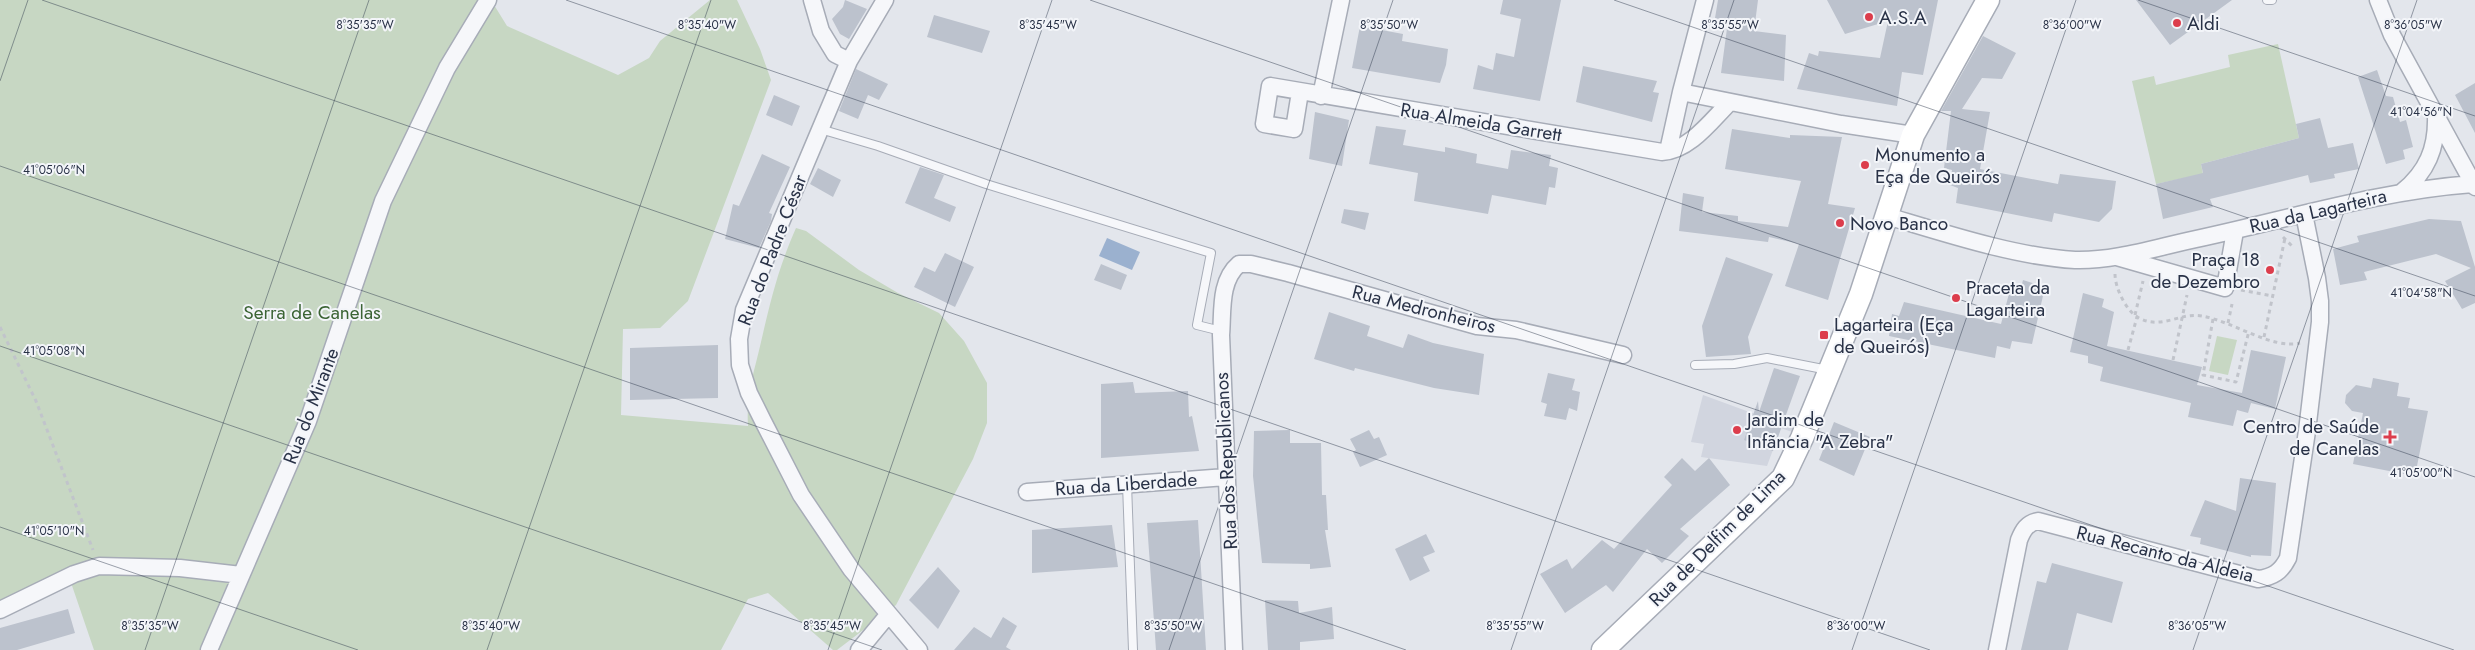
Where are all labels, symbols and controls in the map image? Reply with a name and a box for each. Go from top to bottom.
place label: A.S.A [1879,4,1927,31]
place label: Aldi [2187,10,2220,37]
marker: A.S.A [1863,11,1875,23]
text: 8°35'35"W [336,16,394,34]
text: 8°35'40"W [678,16,736,34]
text: 8°35'45"W [1019,16,1077,34]
text: 8°35'50"W [1360,16,1418,34]
text: 8°35'55"W [1701,16,1759,34]
text: 8°36'00"W [2043,16,2101,34]
text: 8°36'05"W [2384,16,2442,34]
marker: Aldi [2171,17,2183,29]
street label: Rua Almeida Garrett [1398,96,1564,148]
text: 41°04'56"N [2390,103,2452,121]
place label: Monumento a Eça de Queirós [1875,141,2000,190]
marker: Monumento a Eça de Queirós [1859,159,1871,171]
text: 41°05'06"N [23,161,85,179]
street label: Rua do Padre César [731,170,813,330]
street label: Rua da Lagarteira [2247,182,2389,240]
place label: Novo Banco [1850,210,1948,237]
marker: Novo Banco [1834,217,1846,229]
place label: Praça 18 de Dezembro [2151,246,2260,295]
marker: Praça 18 de Dezembro [2264,264,2276,276]
place label: Praceta da Lagarteira [1966,274,2050,323]
street label: Rua Medronheiros [1349,278,1499,340]
text: 41°04'58"N [2390,284,2452,302]
marker: Praceta da Lagarteira [1950,292,1962,304]
park label: Serra de Canelas [243,299,381,326]
place label: Lagarteira (Eça de Queirós) [1834,311,1953,360]
marker: Lagarteira (Eça de Queirós) [1818,329,1830,341]
text: 41°05'08"N [23,342,85,360]
street label: Rua do Mirante [276,344,346,468]
street label: Rua dos Republicanos [1208,371,1244,550]
place label: Jardim de Infãncia "A Zebra" [1744,406,1894,455]
place label: Centro de Saúde de Canelas [2243,413,2379,462]
marker: Jardim de Infãncia "A Zebra" [1731,424,1743,436]
marker: Centro de Saúde de Canelas [2383,430,2397,444]
street label: Rua de Delfim de Lima [1643,464,1791,612]
text: 41°05'00"N [2390,464,2452,482]
street label: Rua da Liberdade [1054,466,1198,502]
street label: Rua Recanto da Aldeia [2073,519,2257,589]
text: 41°05'10"N [24,522,84,540]
text: 8°35'35"W [121,617,179,635]
text: 8°35'40"W [462,617,520,635]
text: 8°35'45"W [803,617,861,635]
text: 8°35'50"W [1144,617,1202,635]
text: 8°35'55"W [1486,617,1544,635]
text: 8°36'00"W [1827,617,1885,635]
text: 8°36'05"W [2168,617,2226,635]

